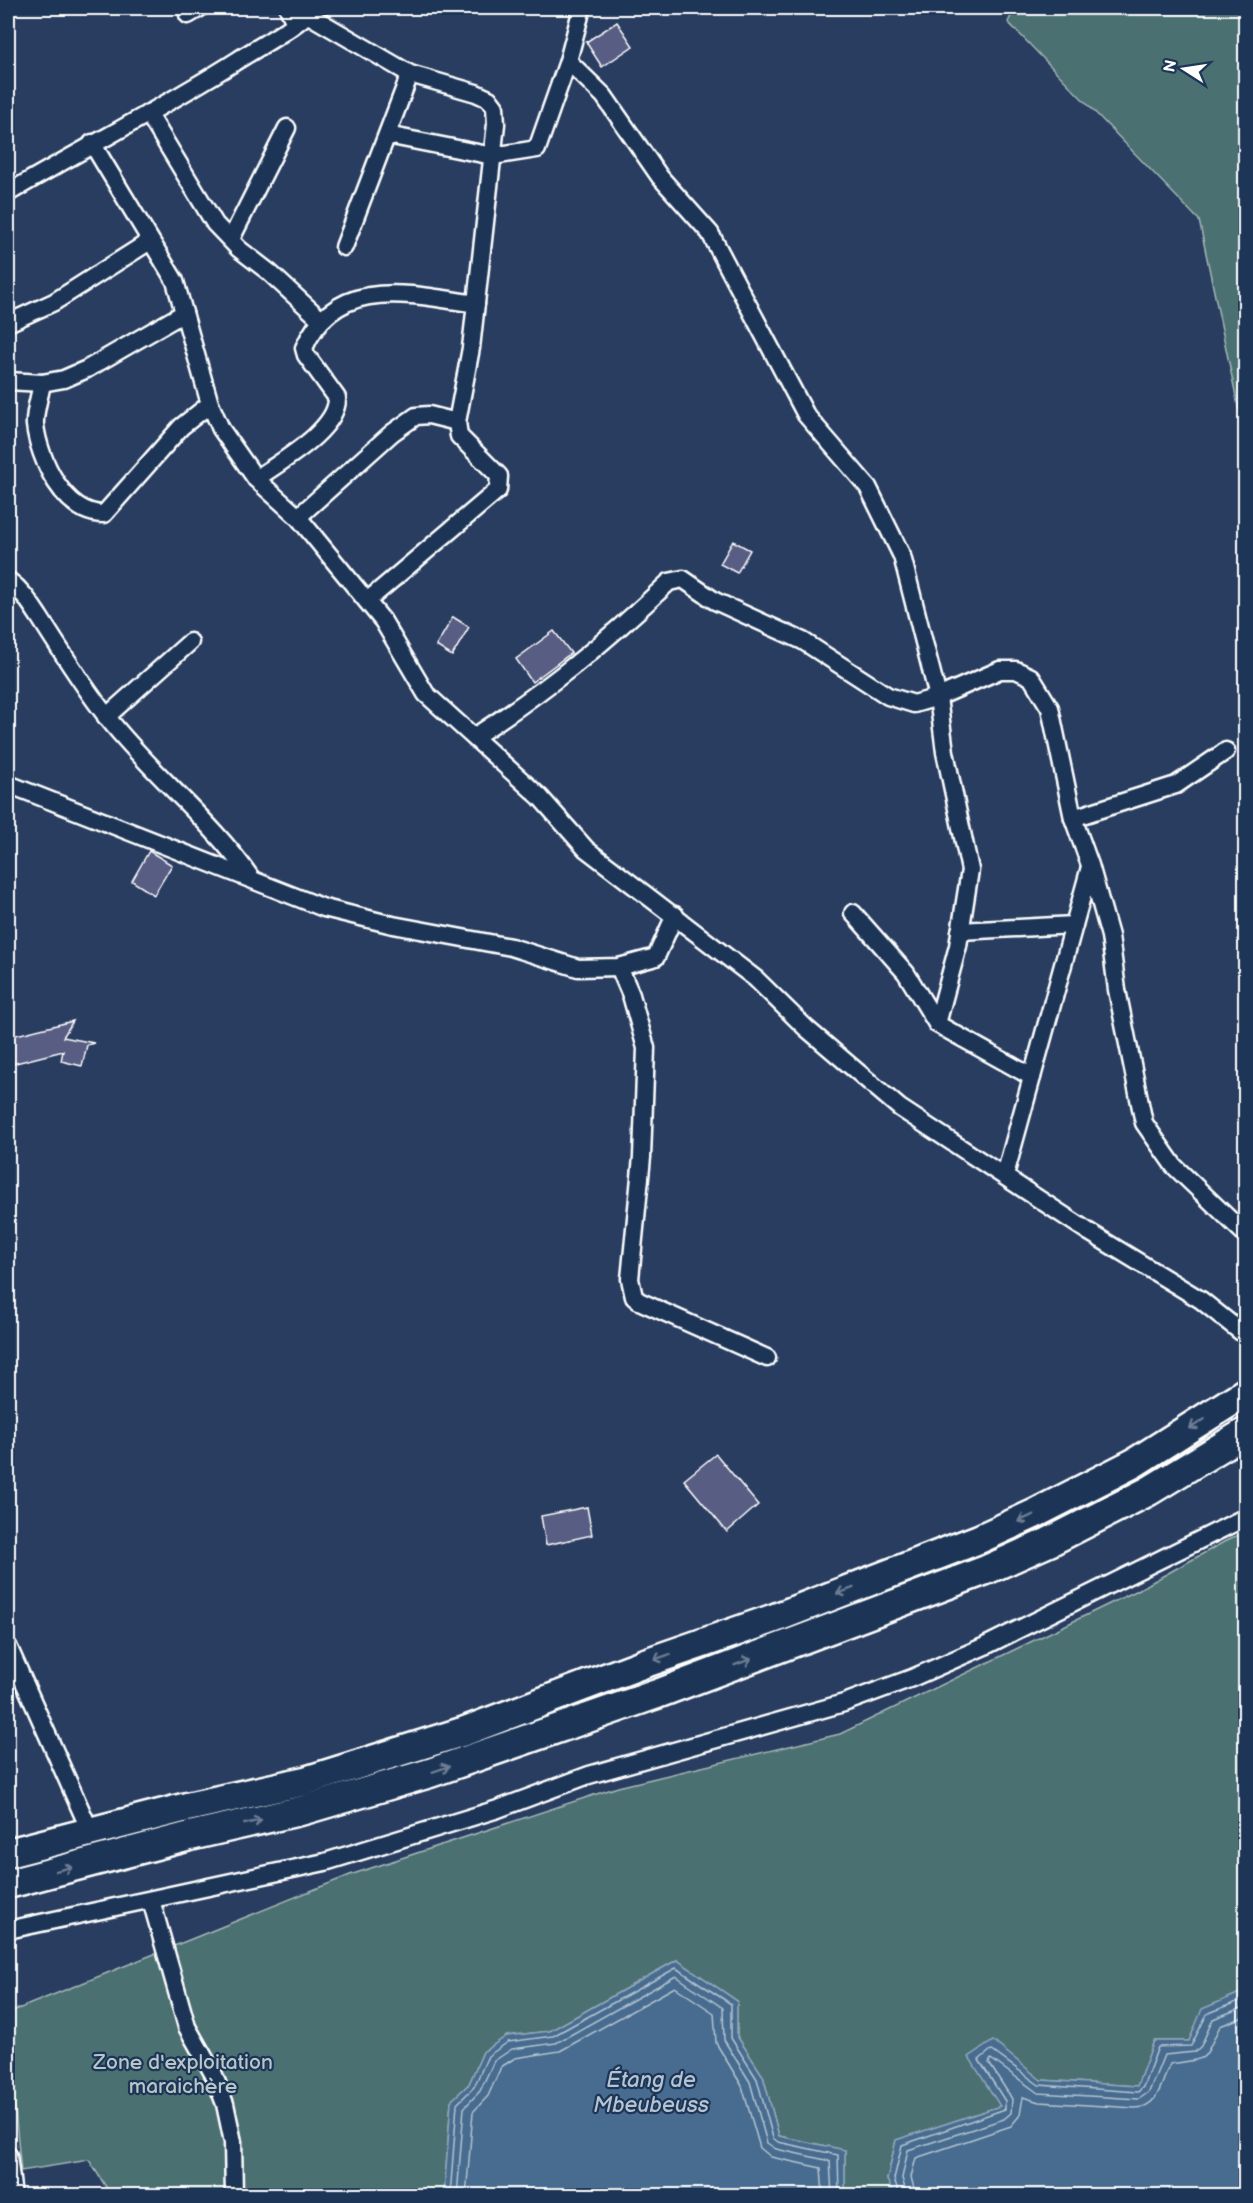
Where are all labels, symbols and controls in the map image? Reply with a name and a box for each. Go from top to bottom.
north arrow [1154,39,1214,99]
text: N [1160,58,1181,74]
one-way arrow [1189,1419,1206,1431]
one-way arrow [1018,1513,1036,1524]
one-way arrow [837,1586,855,1597]
one-way arrow [653,1653,672,1664]
one-way arrow [733,1655,752,1666]
one-way arrow [431,1763,450,1774]
one-way arrow [243,1815,262,1827]
one-way arrow [54,1863,73,1875]
park label: Zone d'exploitation maraichère [92,2050,273,2099]
water label: Étang de Mbeubeuss [593,2066,709,2119]

